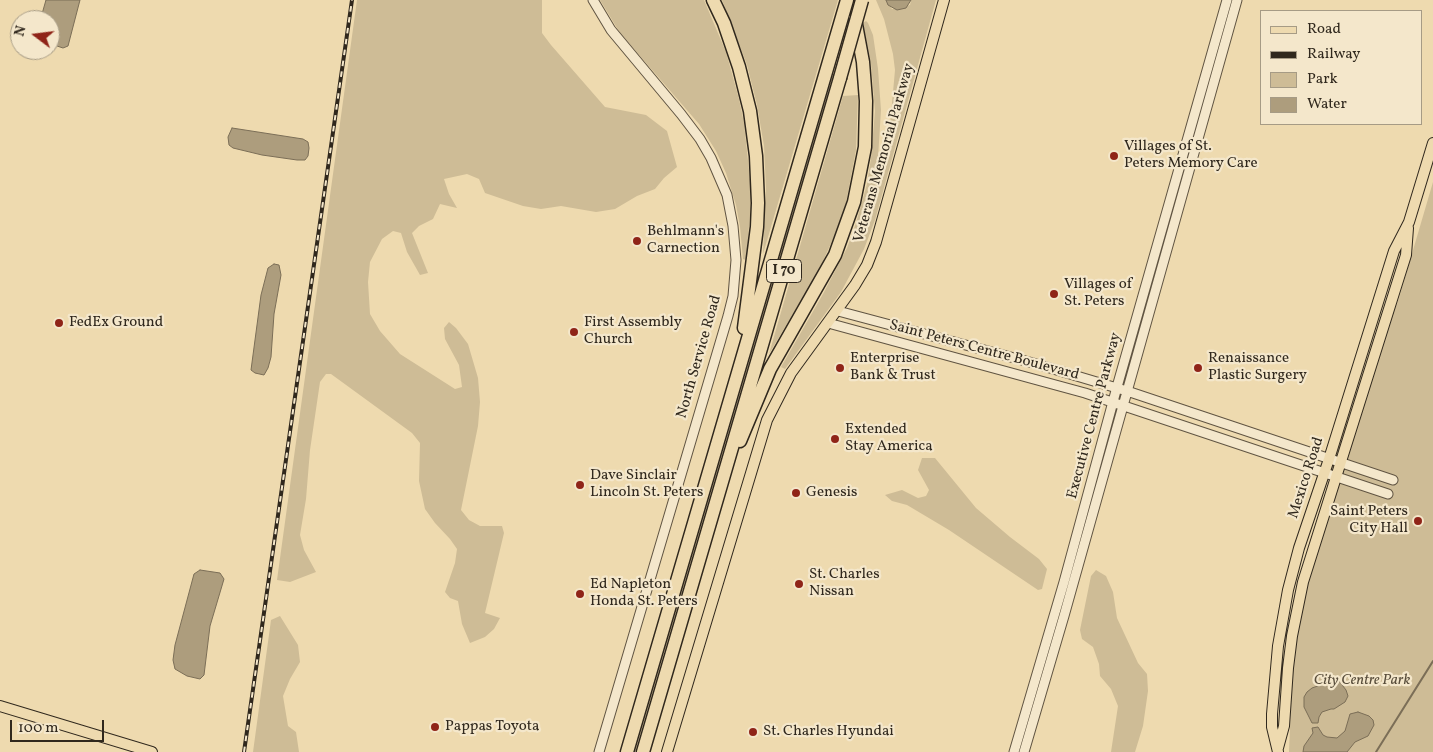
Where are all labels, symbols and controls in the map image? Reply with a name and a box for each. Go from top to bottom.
north arrow [10,10,60,60]
legend [1260,10,1423,125]
text: Road [1307,19,1341,40]
text: N [10,24,31,39]
text: Railway [1307,44,1360,65]
street label: Veterans Memorial Parkway [851,61,919,245]
text: Park [1307,69,1338,90]
text: Water [1307,94,1347,115]
place label: Villages of St. Peters Memory Care [1124,138,1258,173]
marker: Villages of St. Peters Memory Care [1108,150,1120,162]
place label: Behlmann's Carnection [647,223,724,258]
marker: Behlmann's Carnection [631,235,643,247]
road number: I 70 [766,260,802,282]
place label: Villages of St. Peters [1064,276,1132,311]
marker: Villages of St. Peters [1048,288,1060,300]
street label: North Service Road [674,293,726,421]
place label: FedEx Ground [69,314,163,332]
place label: First Assembly Church [584,314,682,349]
marker: FedEx Ground [53,317,65,329]
street label: Saint Peters Centre Boulevard [887,317,1081,385]
marker: First Assembly Church [568,326,580,338]
street label: Executive Centre Parkway [1064,331,1126,501]
place label: Enterprise Bank & Trust [850,350,936,385]
place label: Renaissance Plastic Surgery [1208,350,1307,385]
marker: Enterprise Bank & Trust [834,362,846,374]
marker: Renaissance Plastic Surgery [1192,362,1204,374]
place label: Extended Stay America [845,421,933,456]
marker: Extended Stay America [829,433,841,445]
street label: Mexico Road [1285,435,1329,521]
place label: Dave Sinclair Lincoln St. Peters [590,467,703,502]
marker: Dave Sinclair Lincoln St. Peters [574,479,586,491]
place label: Genesis [806,484,857,502]
marker: Genesis [790,487,802,499]
place label: Saint Peters City Hall [1330,503,1408,538]
marker: Saint Peters City Hall [1412,515,1424,527]
place label: St. Charles Nissan [809,566,880,601]
place label: Ed Napleton Honda St. Peters [590,576,698,611]
marker: St. Charles Nissan [793,578,805,590]
marker: Ed Napleton Honda St. Peters [574,588,586,600]
park label: City Centre Park [1314,672,1410,690]
scale bar [12,710,106,742]
text: 100 m [18,718,58,739]
place label: Pappas Toyota [445,718,539,736]
marker: Pappas Toyota [429,721,441,733]
place label: St. Charles Hyundai [763,723,894,741]
marker: St. Charles Hyundai [747,726,759,738]

